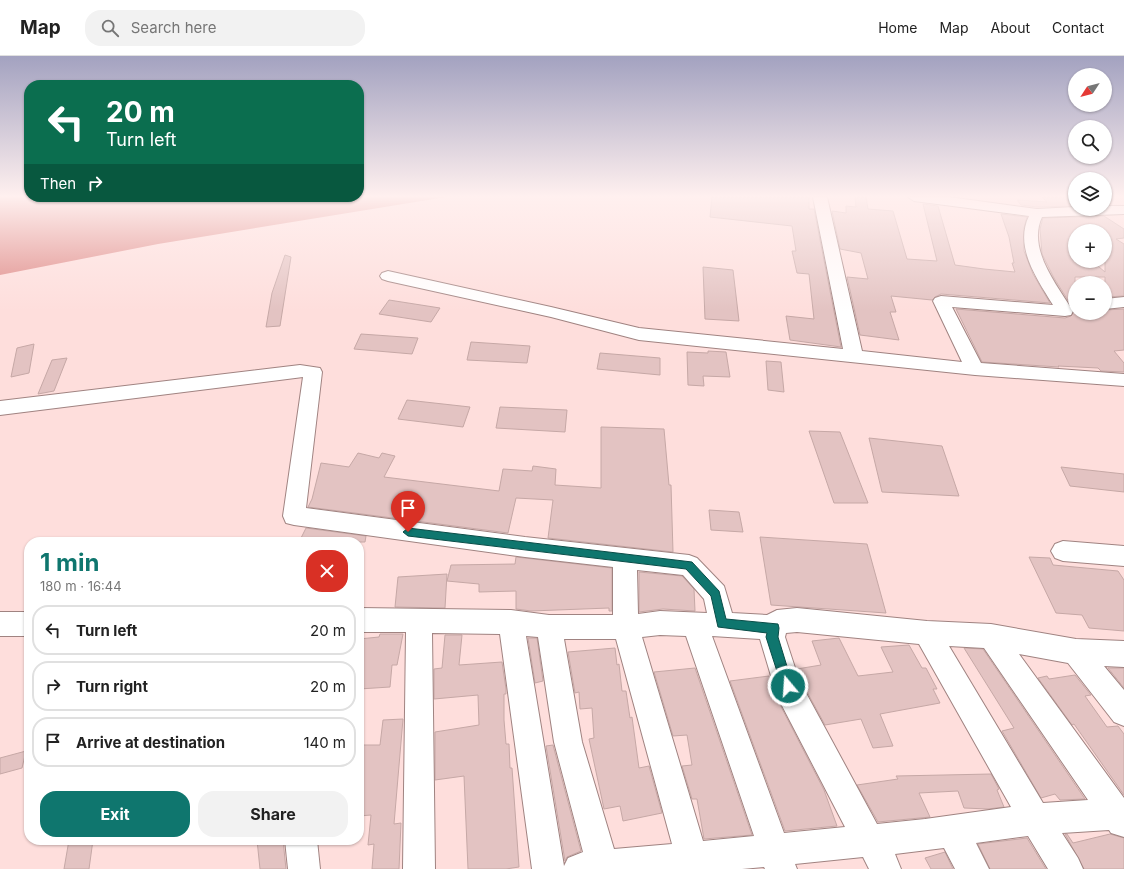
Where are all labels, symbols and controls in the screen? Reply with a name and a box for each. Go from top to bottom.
search box [85,10,365,46]
text: Map [20,16,61,39]
icon: search [99,17,121,39]
text: Search here [131,18,216,37]
text: Home [878,19,917,36]
text: Map [939,19,969,36]
text: About [991,19,1030,36]
text: Contact [1052,19,1104,36]
north arrow [1068,68,1112,112]
map controls [1068,68,1112,320]
text: 20 m [106,95,175,129]
icon: left [40,96,92,148]
button: search [1068,120,1112,164]
text: Turn left [106,129,176,150]
icon: right [84,172,106,194]
button: layers [1068,172,1112,216]
text: Then [40,174,76,193]
button: + [1068,224,1112,268]
button: − [1068,276,1112,320]
pin [391,491,425,532]
icon: arrive [397,497,419,519]
text: 1 min [40,548,99,577]
button: close [306,550,348,592]
text: 180 m · 16:44 [40,578,122,594]
icon: left [42,619,64,641]
text: Turn left [76,621,137,640]
text: 20 m [310,621,346,640]
position arrow [767,665,809,707]
icon: right [42,675,64,697]
text: Turn right [76,677,148,696]
text: 20 m [310,677,346,696]
icon: arrive [42,731,64,753]
text: Arrive at destination [76,733,225,752]
text: 140 m [303,733,346,752]
button: Exit [40,791,190,837]
button: Share [198,791,348,837]

